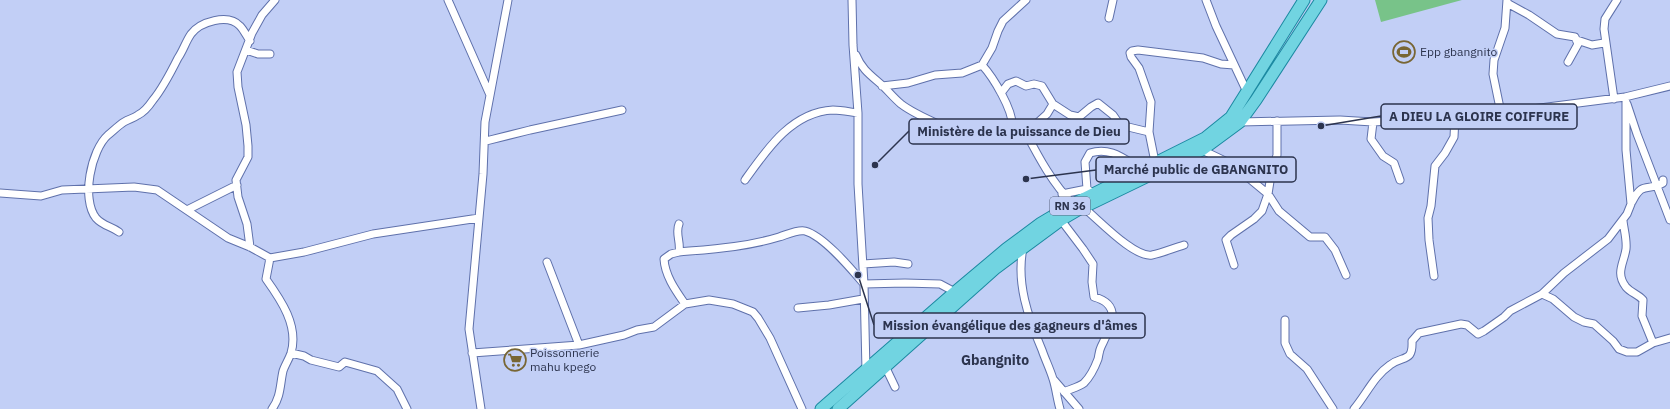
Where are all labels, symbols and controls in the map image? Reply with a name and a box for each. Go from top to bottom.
sports icon: Epp gbangnito [1391,39,1417,65]
place label: Epp gbangnito [1420,44,1498,59]
callout: A DIEU LA GLOIRE COIFFURE [1381,104,1577,129]
text: A DIEU LA GLOIRE COIFFURE [1389,108,1569,125]
callout: Ministère de la puissance de Dieu [909,119,1129,144]
text: Ministère de la puissance de Dieu [917,123,1121,140]
callout: Marché public de GBANGNITO [1096,157,1296,182]
text: Marché public de GBANGNITO [1104,161,1288,178]
road number: RN 36 [1050,197,1090,215]
callout: Mission évangélique des gagneurs d'âmes [874,313,1145,338]
text: Mission évangélique des gagneurs d'âmes [882,317,1138,334]
place label: Poissonnerie mahu kpego [530,345,600,374]
supermarket icon: Poissonnerie mahu kpego [502,347,528,373]
district label: Gbangnito [961,351,1029,369]

